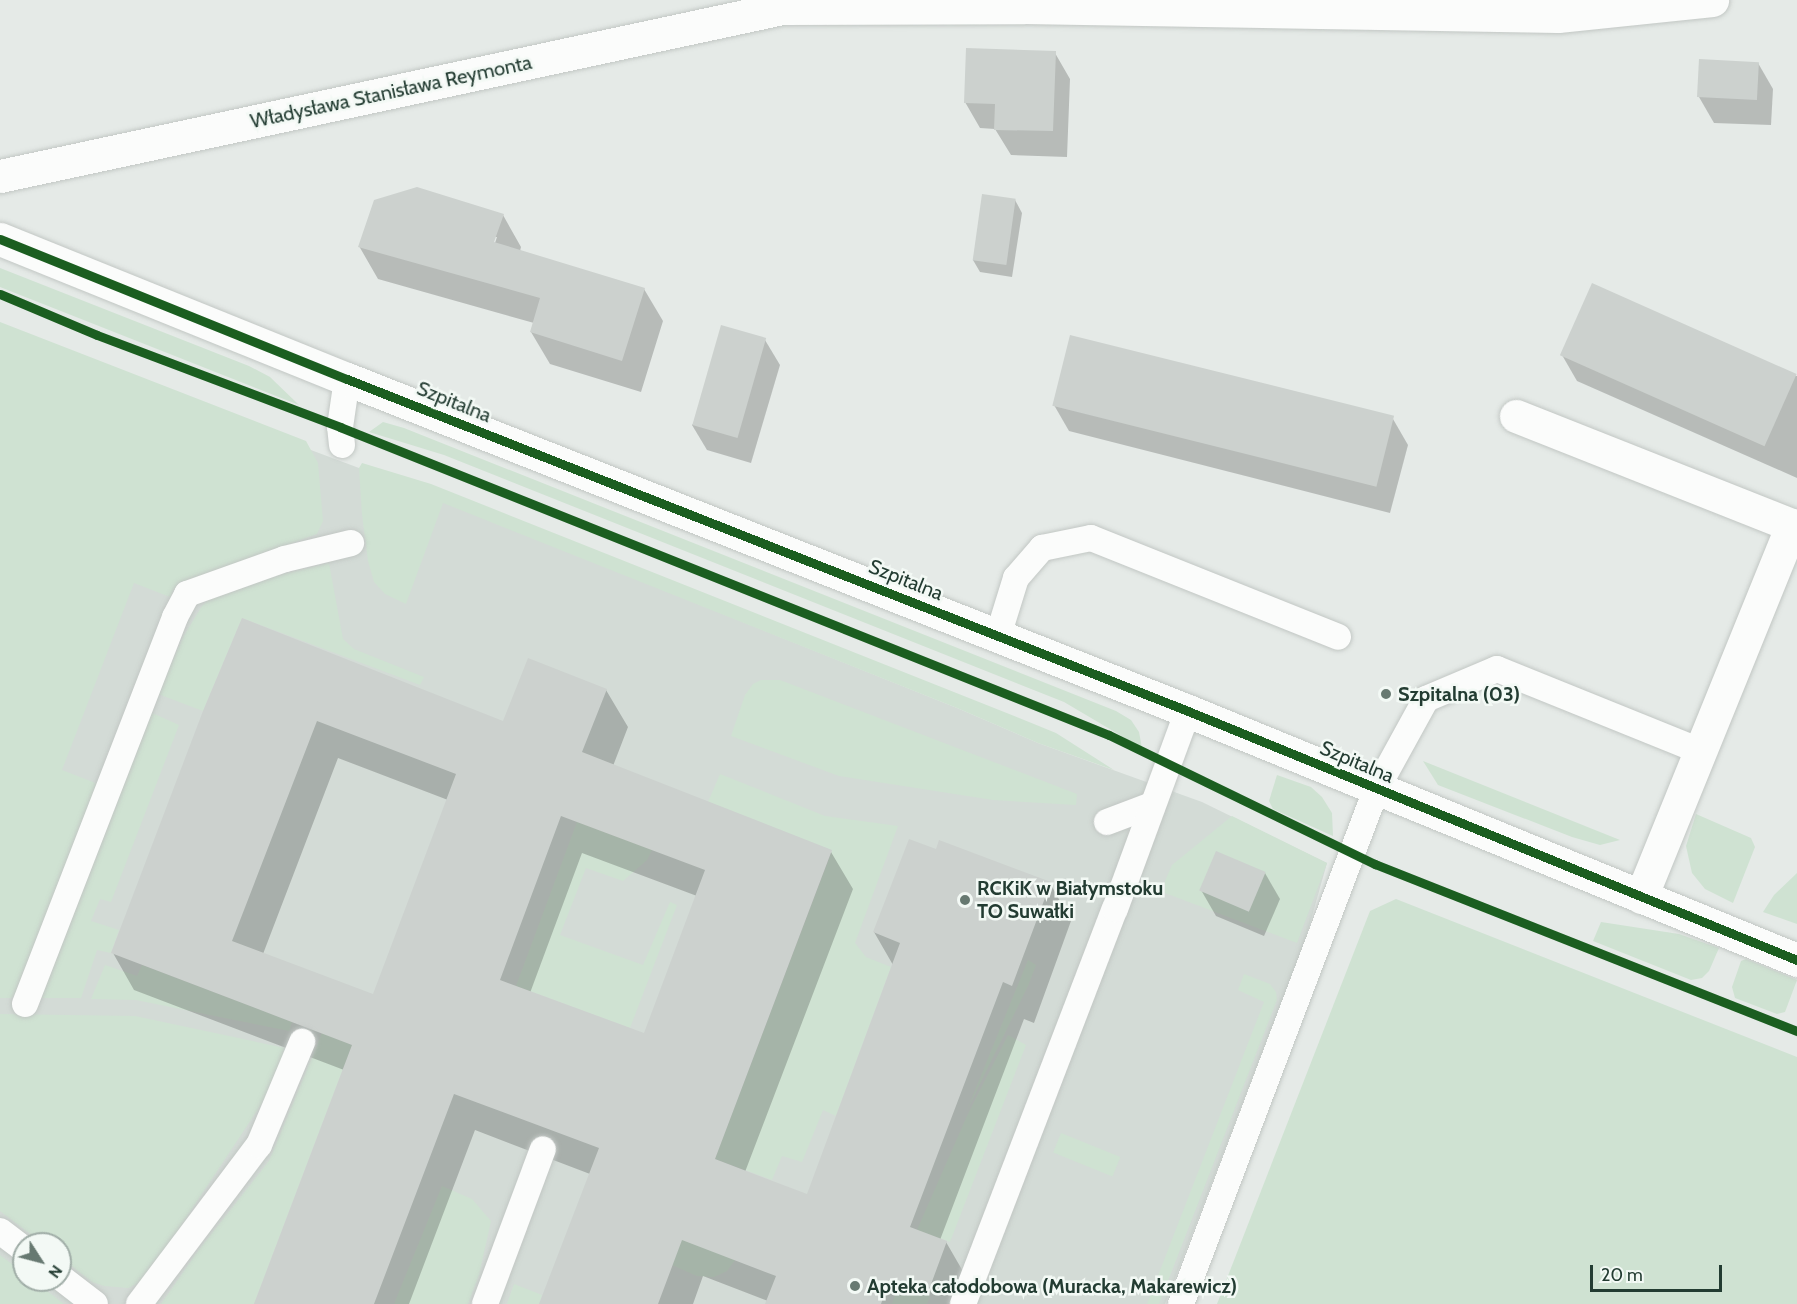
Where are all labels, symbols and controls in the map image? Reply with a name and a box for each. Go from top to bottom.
street label: Władysława Stanisława Reymonta [248,50,534,134]
street label: Szpitalna [413,376,495,428]
street label: Szpitalna [865,554,947,606]
place label: Szpitalna (03) [1398,682,1520,706]
marker: Szpitalna (03) [1379,687,1393,701]
street label: Szpitalna [1316,736,1398,788]
place label: RCKiK w Białymstoku TO Suwałki [977,876,1163,923]
marker: RCKiK w Białymstoku TO Suwałki [958,893,972,907]
north arrow [12,1232,72,1292]
scale bar [1593,1253,1725,1291]
text: N [44,1262,66,1282]
text: 20 m [1601,1264,1643,1286]
place label: Apteka całodobowa (Muracka, Makarewicz) [867,1274,1237,1298]
marker: Apteka całodobowa (Muracka, Makarewicz) [848,1279,862,1293]

